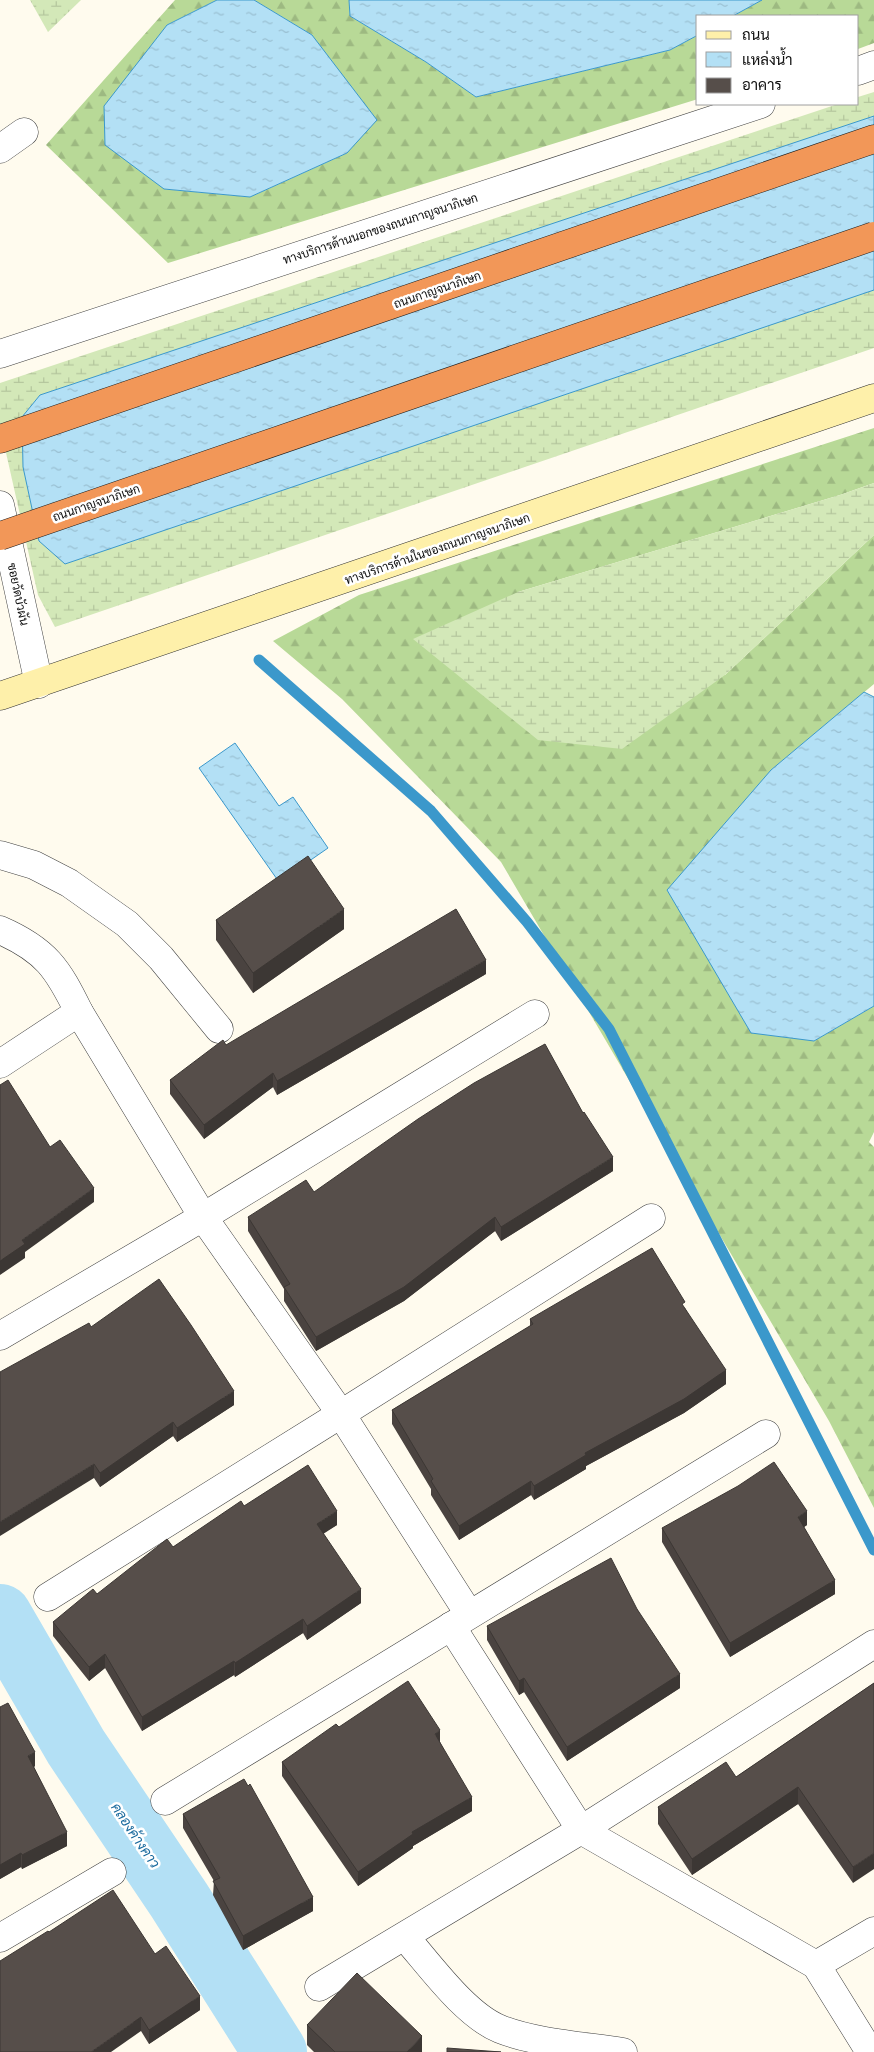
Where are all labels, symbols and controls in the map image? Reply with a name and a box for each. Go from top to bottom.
legend [696,15,859,105]
text: ถนน [742,24,770,44]
text: แหล่งน้ำ [742,47,793,69]
text: อาคาร [742,74,782,94]
street label: ทางบริการด้านนอกของถนนกาญจนาภิเษก [280,189,480,267]
street label: ถนนกาญจนาภิเษก [391,267,483,311]
street label: ถนนกาญจนาภิเษก [50,480,142,524]
street label: ทางบริการด้านในของถนนกาญจนาภิเษก [342,509,532,587]
street label: ซอยวัดบัวผัน [5,561,34,627]
water label: คลองค้างคาว [107,1799,165,1871]

